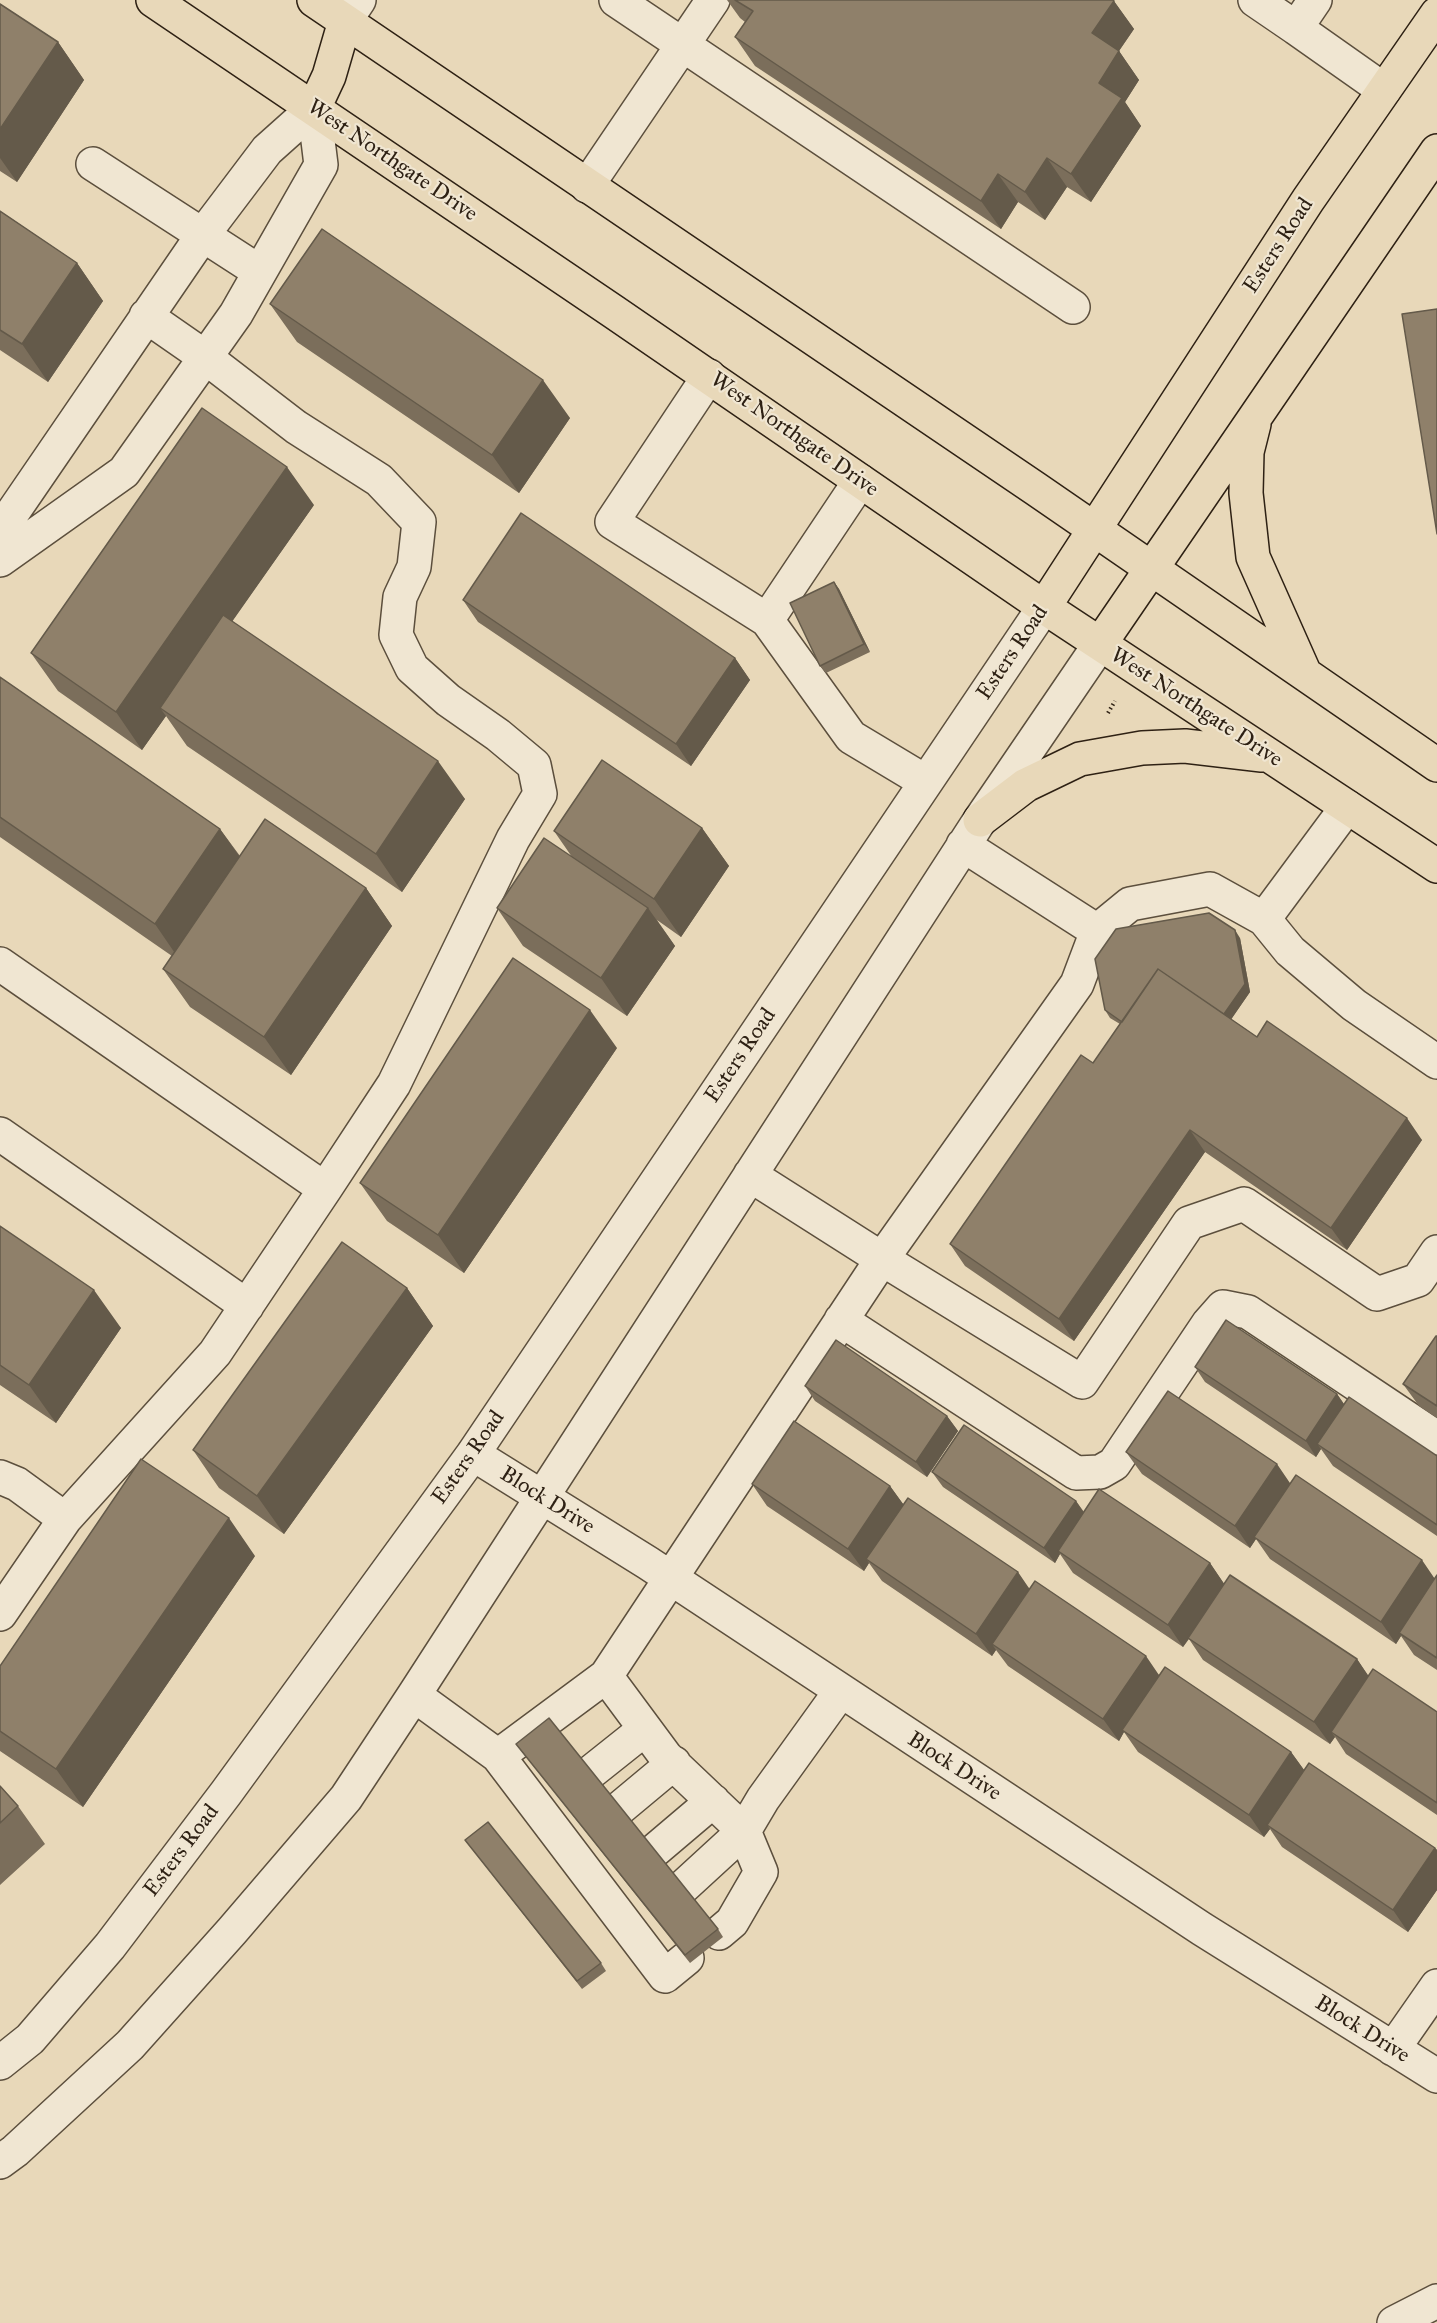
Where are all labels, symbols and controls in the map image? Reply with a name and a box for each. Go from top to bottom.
street label: West Northgate Drive [302,94,482,228]
street label: Esters Road [1238,193,1320,299]
street label: West Northgate Drive [705,367,883,503]
street label: Esters Road [972,601,1054,705]
street label: West Northgate Drive [1105,643,1287,773]
street label: Esters Road [700,1004,782,1108]
street label: Esters Road [427,1406,511,1510]
street label: Block Drive [495,1462,599,1540]
street label: Block Drive [902,1727,1006,1807]
street label: Esters Road [139,1800,225,1902]
street label: Block Drive [1310,1991,1414,2069]

